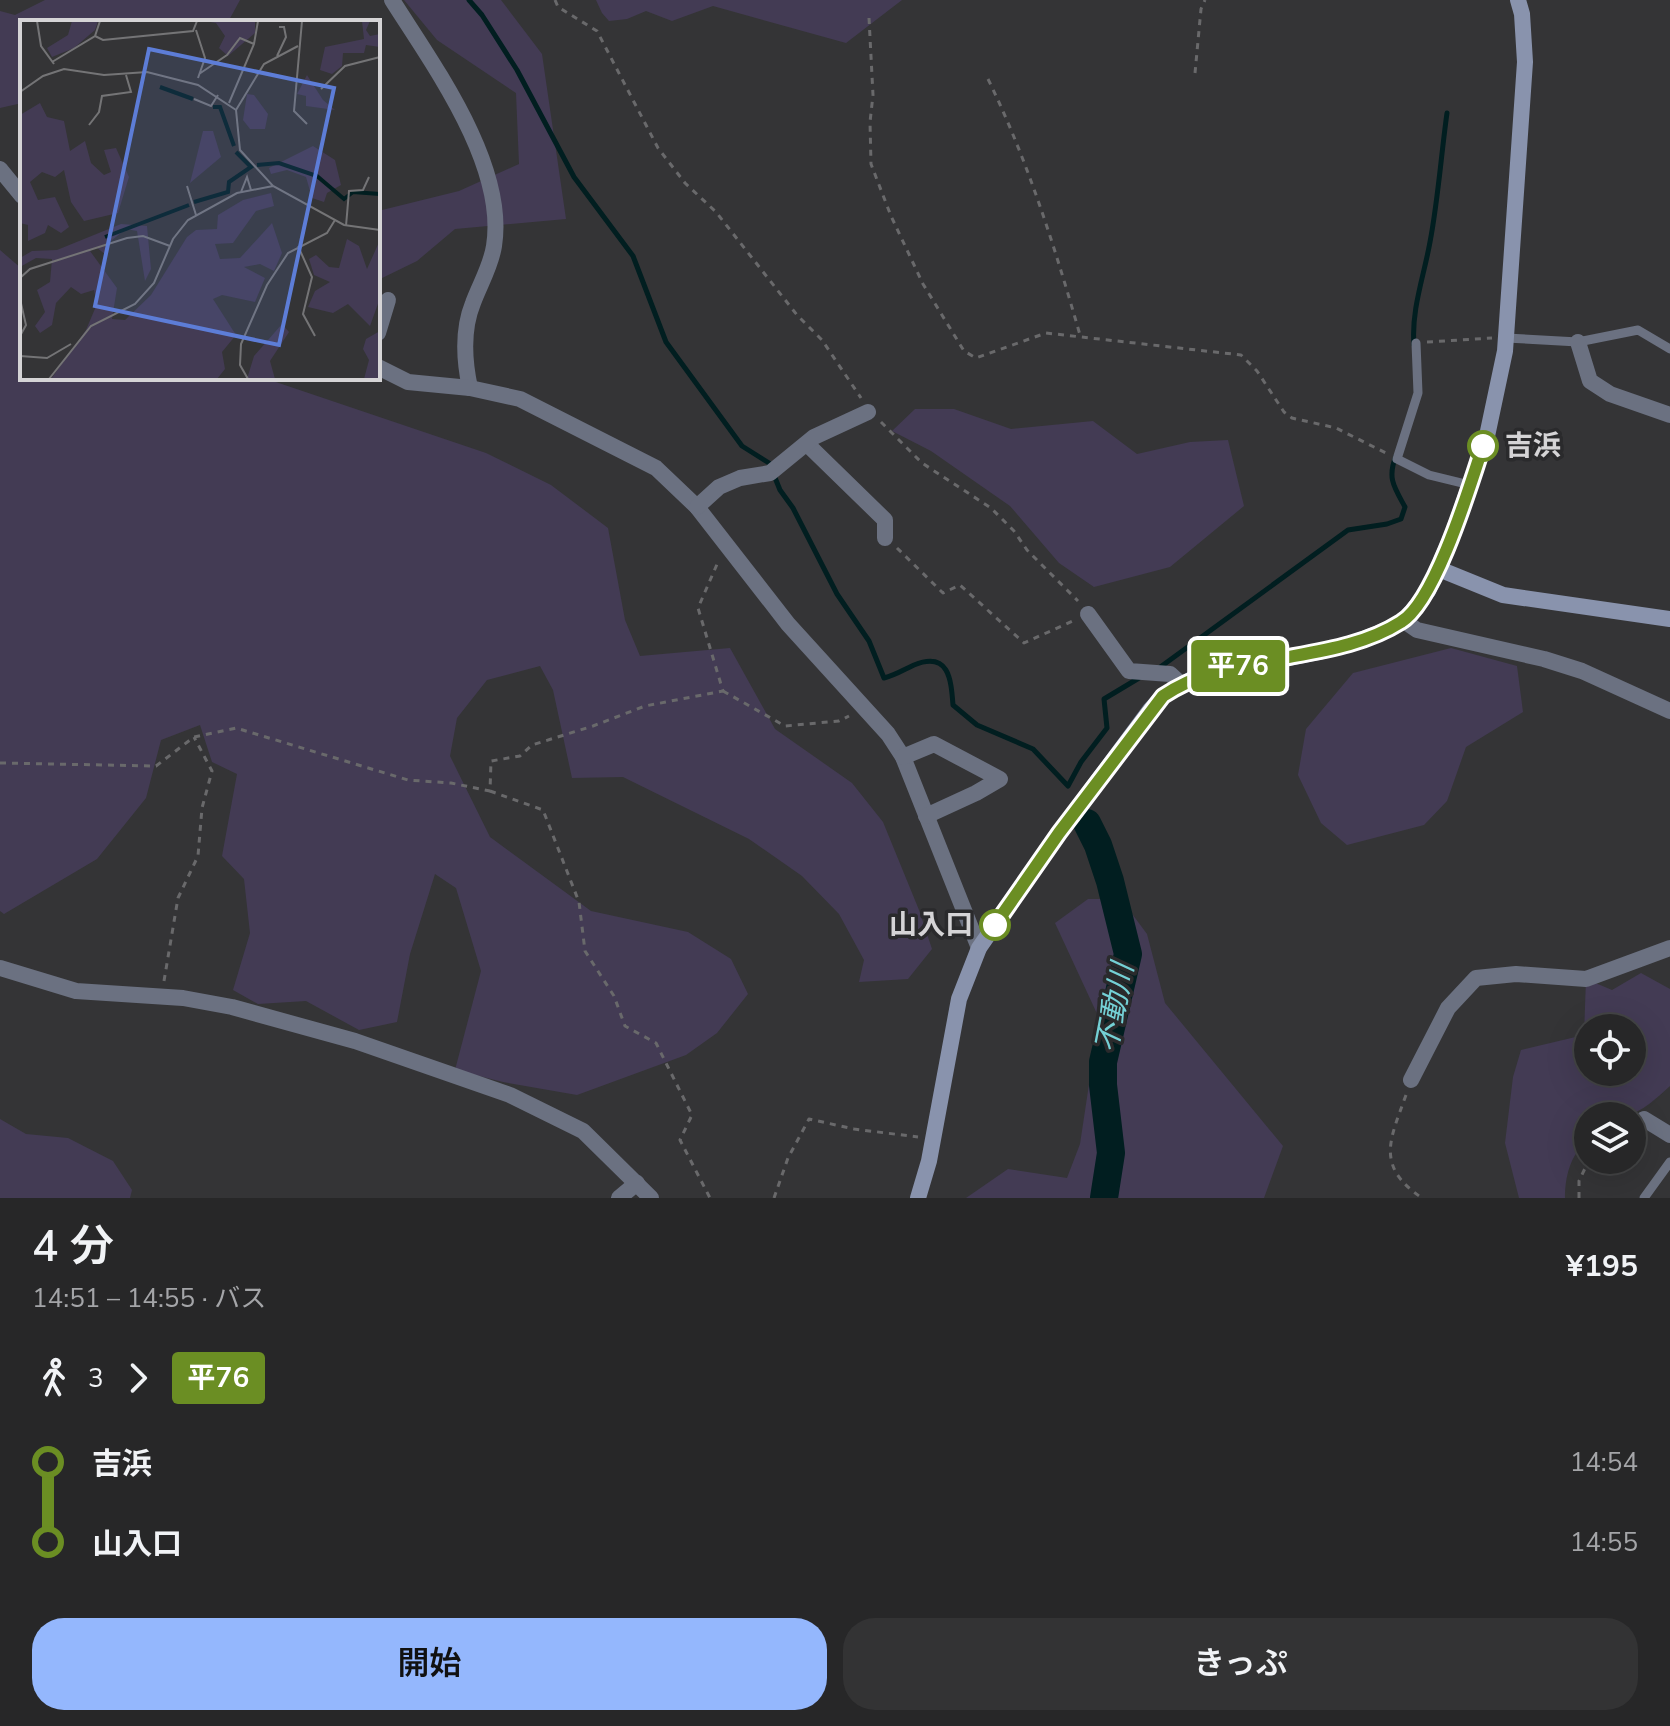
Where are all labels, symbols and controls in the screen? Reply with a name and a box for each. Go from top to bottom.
inset map [20,20,380,380]
place label: 吉浜 [1505,427,1561,465]
marker: 吉浜 [1468,431,1498,461]
line badge: 平76 [1192,640,1284,692]
text: 平76 [1207,647,1269,685]
place label: 山入口 [889,906,973,944]
marker: 山入口 [980,910,1010,940]
water label: 不動川 [1086,957,1144,1056]
map controls [1574,1014,1646,1174]
button: locate [1574,1014,1646,1086]
button: layers [1574,1102,1646,1174]
text: 4 分 [32,1217,114,1277]
text: ¥195 [1566,1246,1638,1287]
text: 14:51 – 14:55 · バス [32,1281,266,1316]
icon: walk [32,1356,76,1400]
icon: forward [116,1356,160,1400]
text: 平76 [188,1359,249,1397]
text: 3 [88,1361,104,1396]
text: 吉浜 [92,1444,152,1485]
text: 14:54 [1570,1445,1638,1480]
text: 山入口 [92,1524,182,1565]
text: 14:55 [1570,1525,1638,1560]
button: 開始 [32,1618,827,1710]
button: きっぷ [843,1618,1638,1710]

